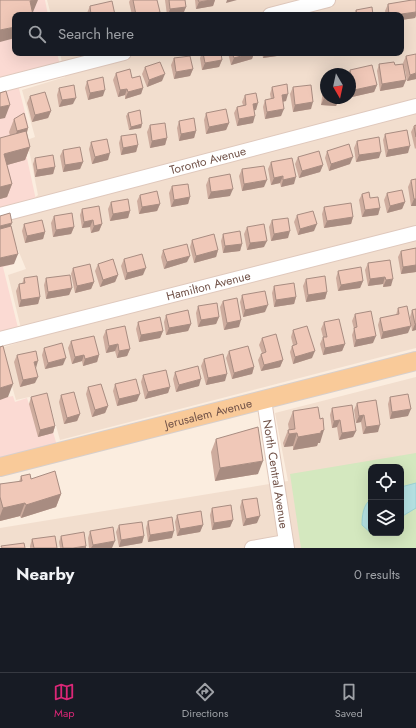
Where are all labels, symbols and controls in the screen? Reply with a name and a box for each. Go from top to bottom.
search box [12,12,404,56]
icon: search [26,23,48,45]
text: Search here [58,23,134,45]
north arrow [320,68,356,104]
street label: Toronto Avenue [168,142,248,179]
street label: Hamilton Avenue [164,267,252,305]
street label: Jerusalem Avenue [161,394,254,434]
street label: North Central Avenue [258,418,293,530]
map controls [368,464,404,536]
button: locate [368,464,404,500]
button: layers [368,500,404,536]
text: Nearby [16,562,74,586]
text: 0 results [354,565,400,584]
tab: Map [53,681,75,721]
tab: Directions [182,681,228,721]
tab: Saved [335,681,363,721]

